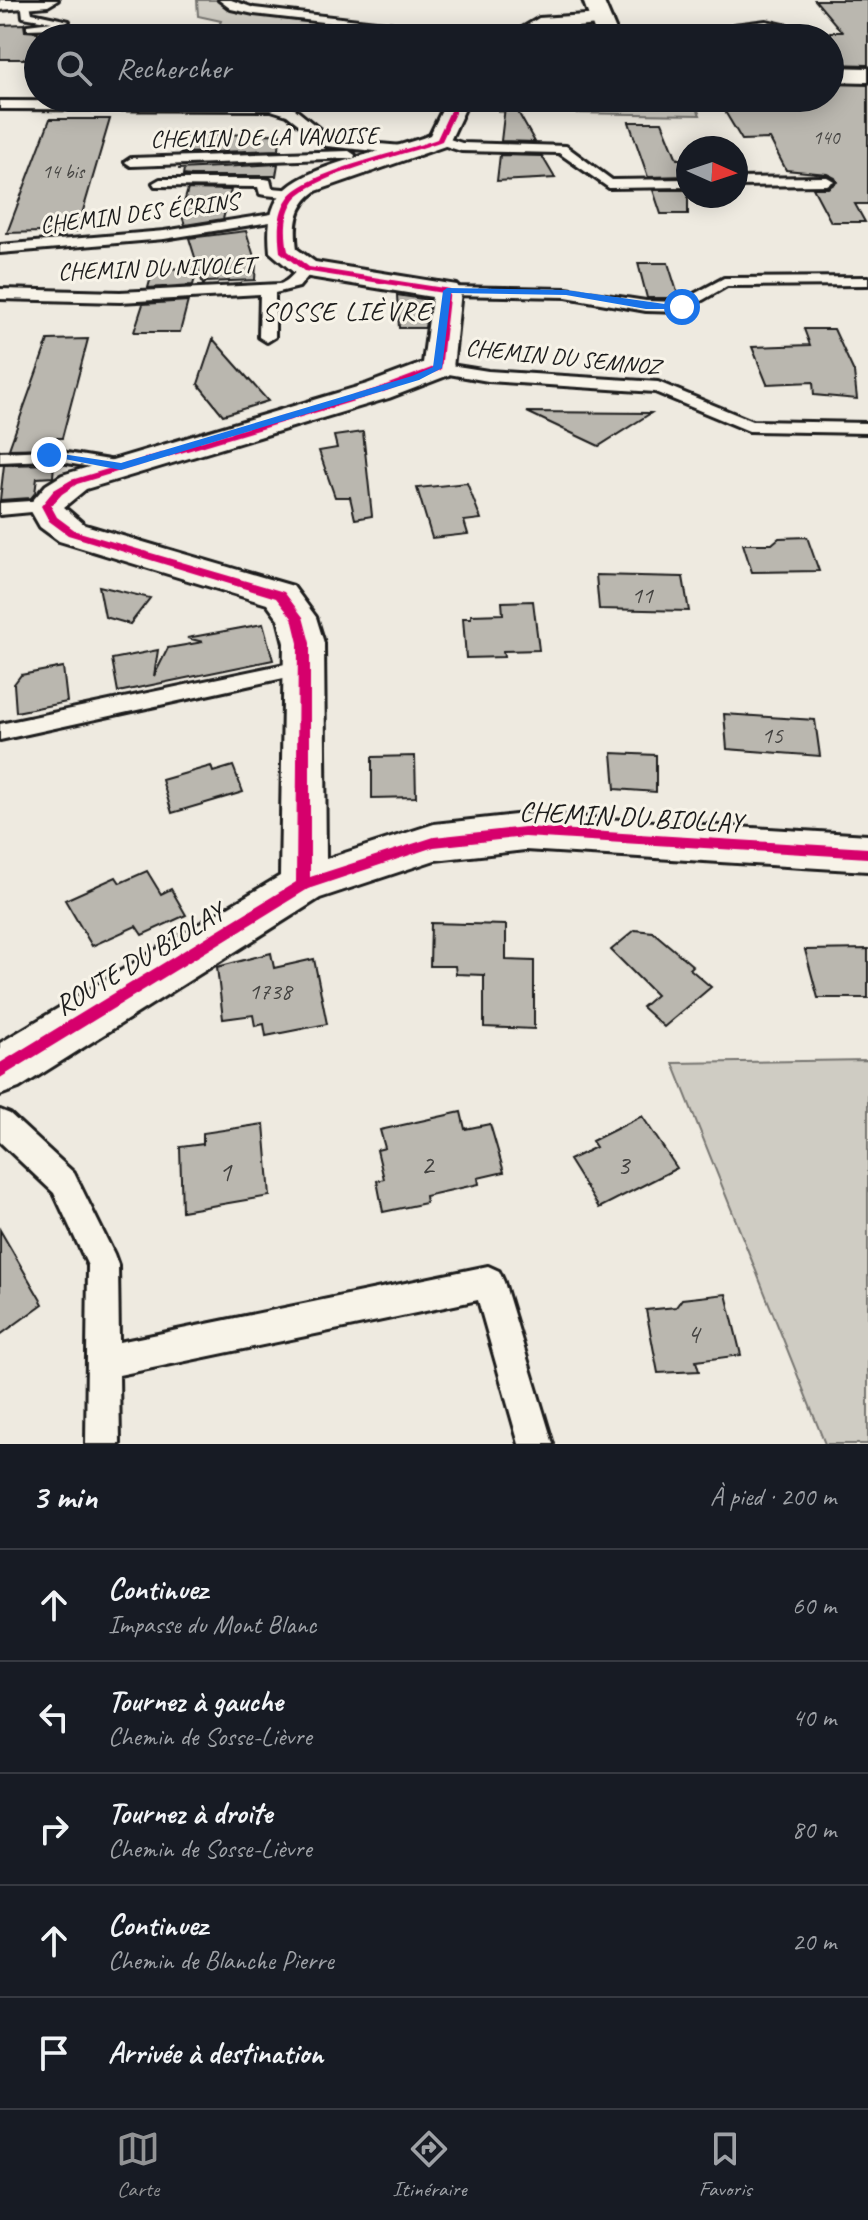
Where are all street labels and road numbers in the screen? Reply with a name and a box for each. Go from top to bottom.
street label: CHEMIN DE LA VANOISE [150,120,381,154]
street label: CHEMIN DES ÉCRINS [38,185,244,240]
street label: CHEMIN DU NIVOLET [57,249,261,286]
street label: CHEMIN DU SEMNOZ [464,332,665,382]
street label: CHEMIN DU BIOLLAY [518,793,748,840]
street label: ROUTE DU BIOLAY [48,892,234,1023]

